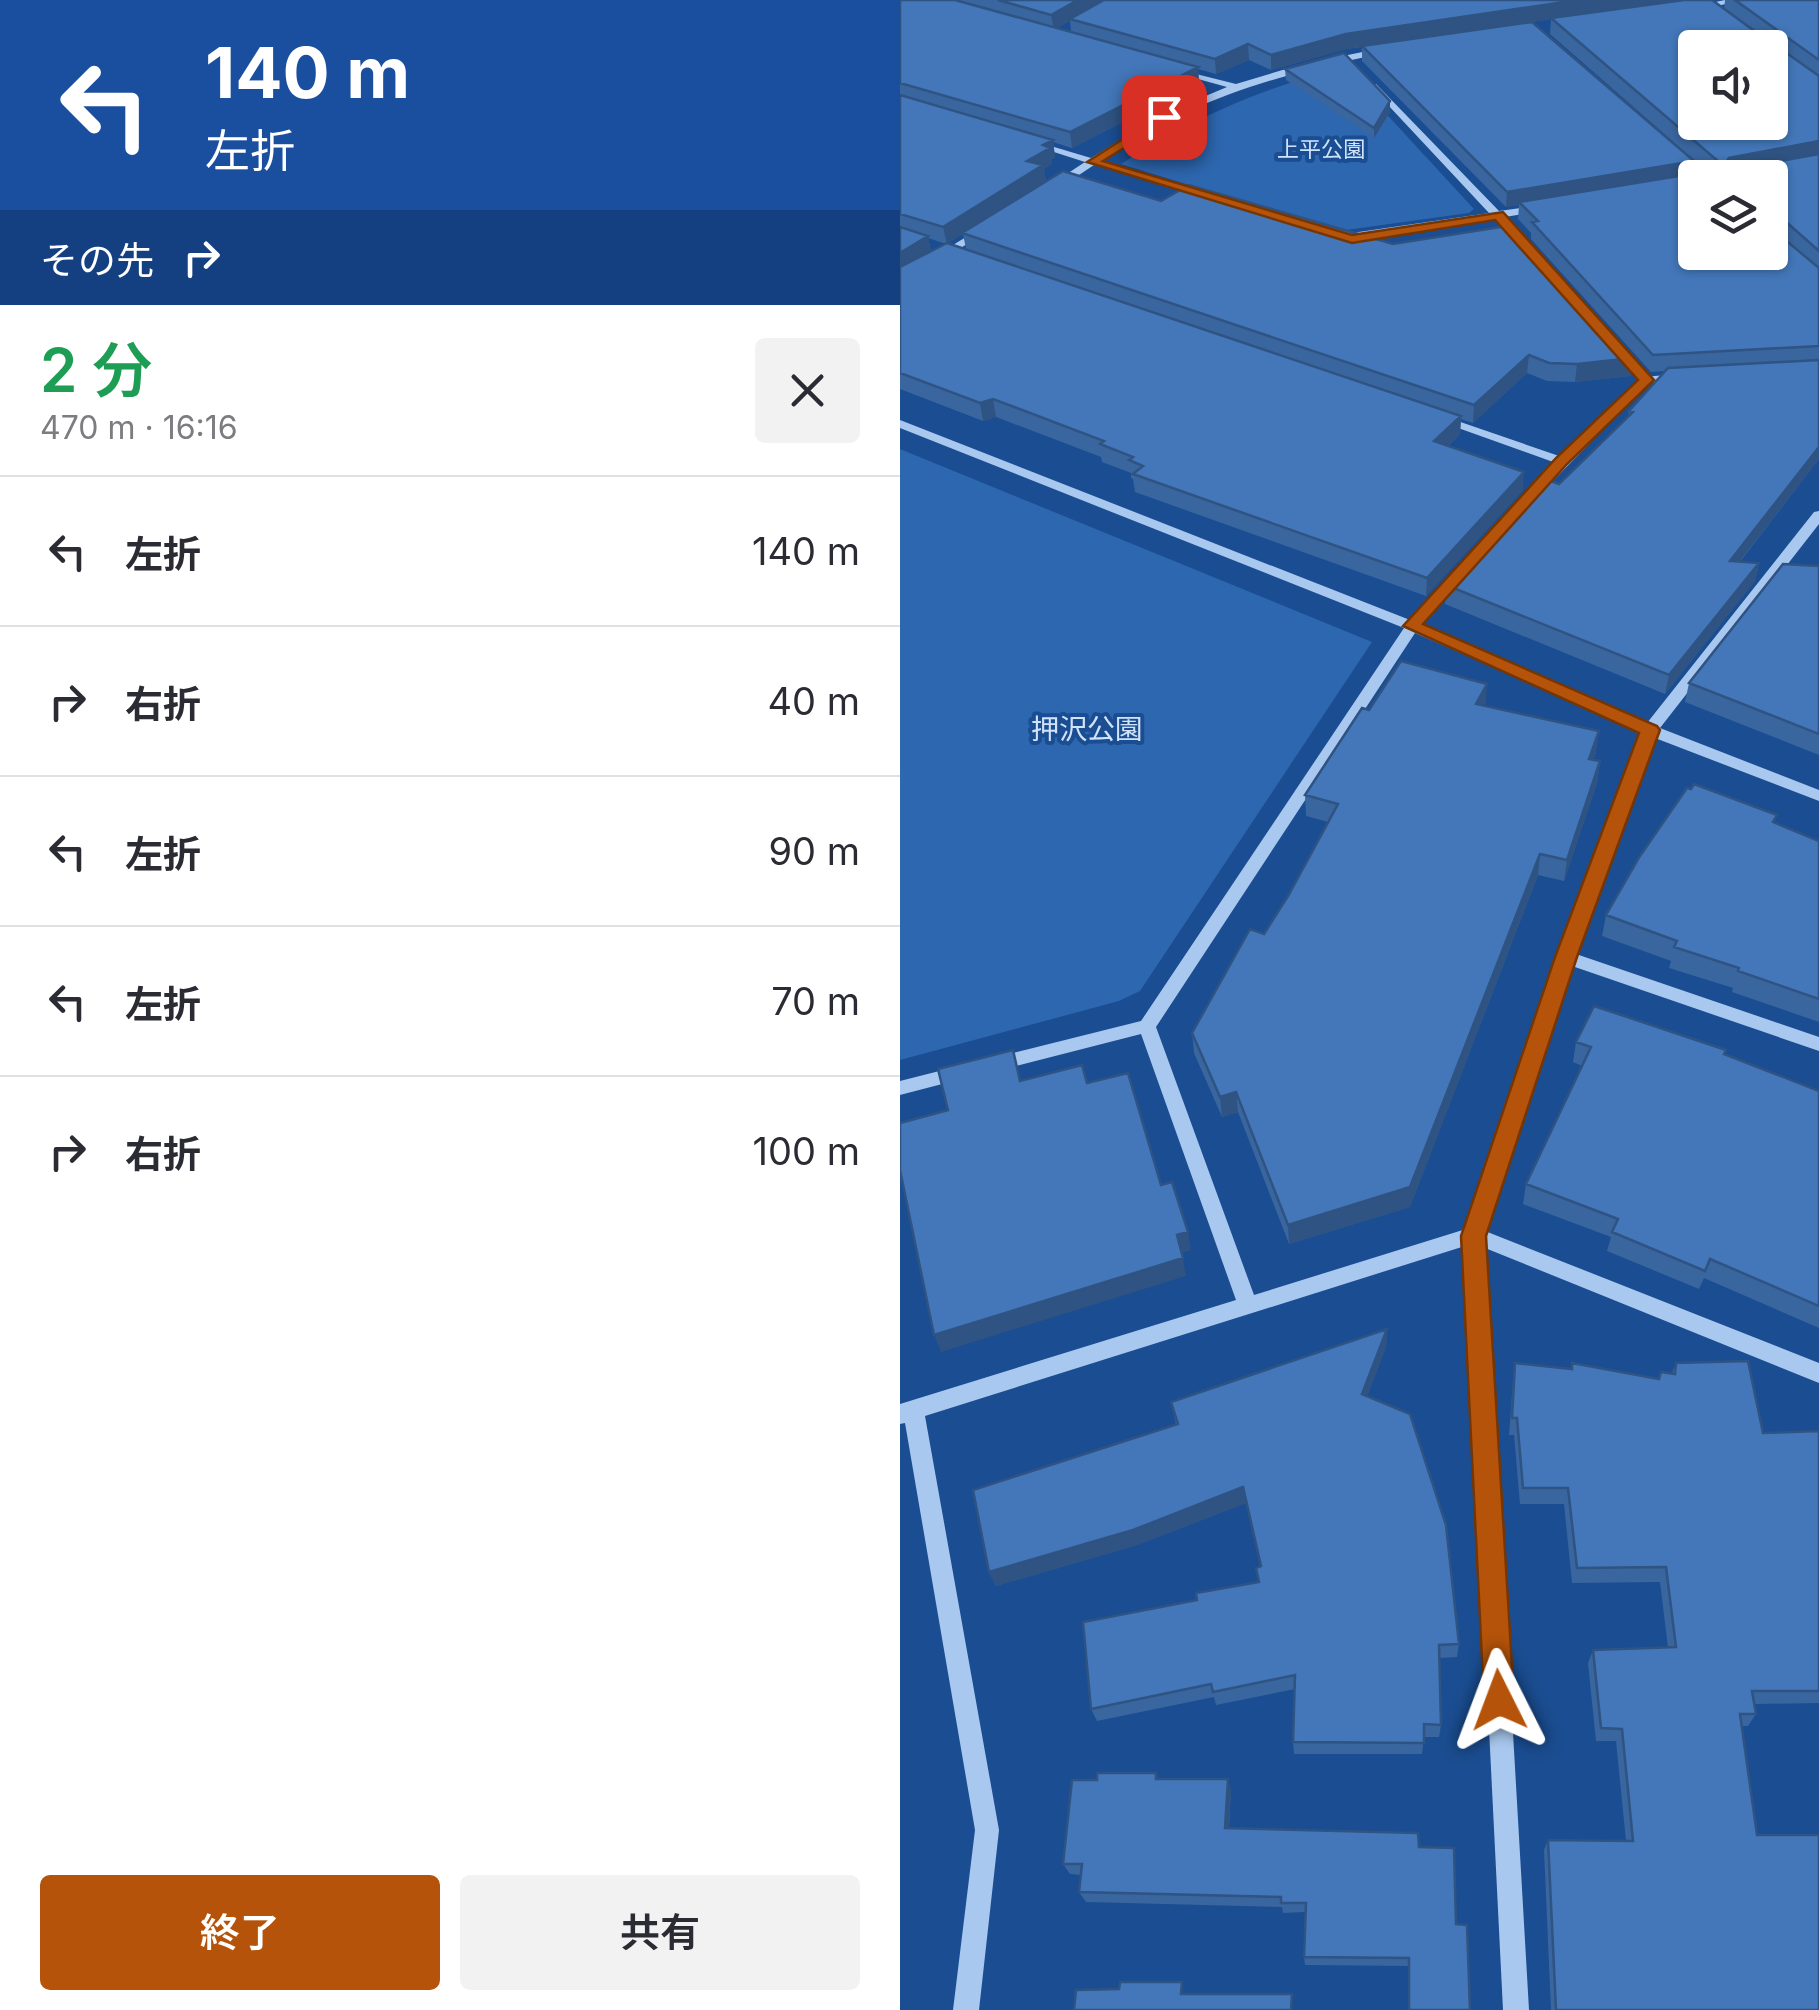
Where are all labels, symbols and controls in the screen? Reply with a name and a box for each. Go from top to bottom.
text: 140 m [205,30,410,115]
map controls [1678,30,1788,270]
button: sound [1678,30,1788,140]
icon: left [40,40,170,170]
pin [1122,75,1207,160]
icon: arrive [1137,90,1192,145]
text: 左折 [205,123,295,178]
park label: 上平公園 [1277,136,1365,162]
button: layers [1678,160,1788,270]
icon: right [174,230,229,285]
text: その先 [40,237,154,283]
text: 2 分 [40,334,153,406]
button: close [755,338,860,443]
text: 470 m · 16:16 [40,408,238,447]
icon: left [40,524,95,579]
text: 140 m [752,528,860,574]
text: 左折 [125,531,201,577]
icon: right [40,674,95,729]
text: 40 m [768,678,860,724]
text: 右折 [125,681,201,727]
park label: 押沢公園 [1031,712,1143,746]
icon: left [40,824,95,879]
text: 90 m [768,828,860,874]
text: 左折 [125,831,201,877]
icon: left [40,974,95,1029]
text: 70 m [771,978,860,1024]
text: 左折 [125,981,201,1027]
icon: right [40,1124,95,1179]
text: 100 m [753,1128,860,1174]
text: 右折 [125,1131,201,1177]
position arrow [1447,1648,1551,1752]
button: 終了 [40,1875,440,1990]
button: 共有 [460,1875,860,1990]

